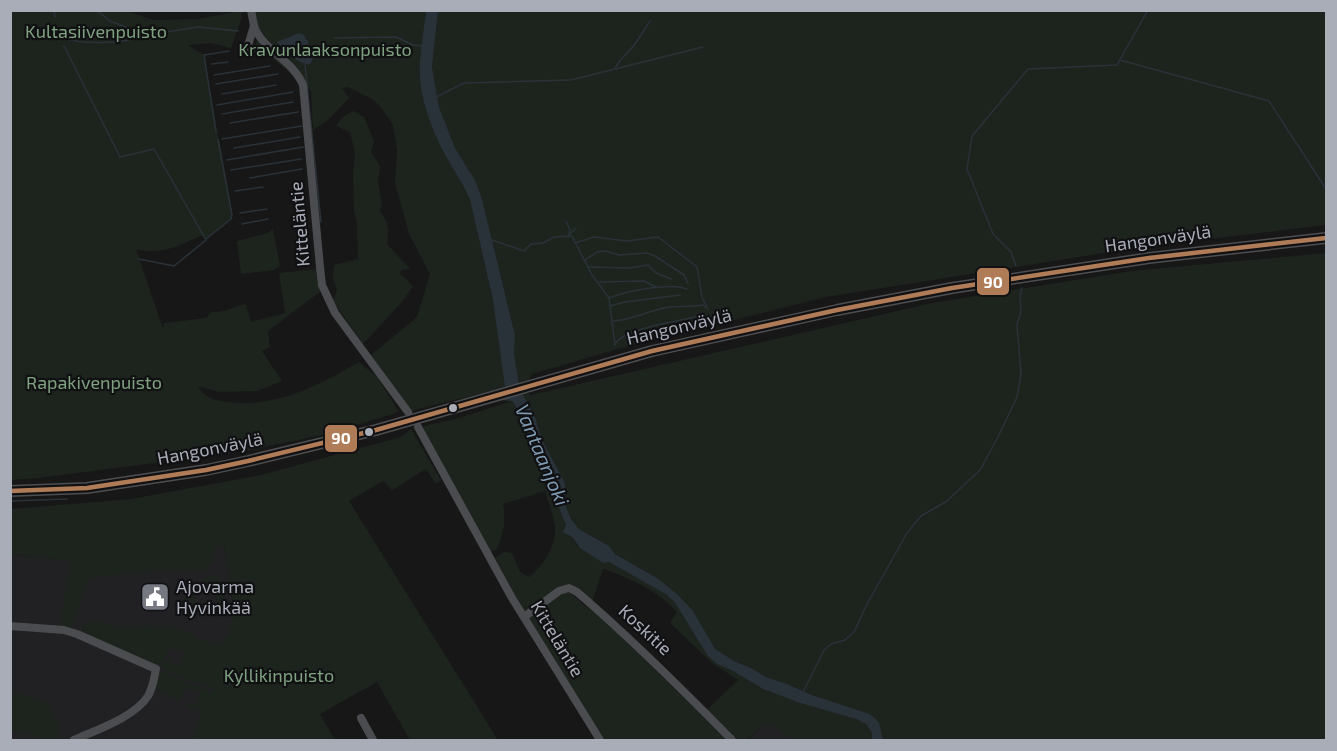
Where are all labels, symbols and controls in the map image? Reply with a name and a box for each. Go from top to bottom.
park label: Kultasiivenpuisto [25,20,167,42]
park label: Kravunlaaksonpuisto [238,38,412,60]
street label: Kitteläntie [284,181,314,267]
street label: Hangonväylä [1103,220,1212,256]
line badge: 90 [976,267,1010,296]
text: 90 [983,272,1003,291]
street label: Hangonväylä [624,303,733,349]
park label: Rapakivenpuisto [26,371,162,393]
water label: Vantaanjoki [511,400,575,509]
unlabelled marker [447,402,459,414]
line badge: 90 [324,424,358,453]
unlabelled marker [363,426,375,438]
street label: Hangonväylä [155,427,264,469]
text: 90 [331,428,351,447]
place label: Ajovarma Hyvinkää [176,575,254,618]
public building icon: Ajovarma Hyvinkää [139,581,171,613]
street label: Kitteläntie [526,596,589,681]
street label: Koskitie [615,599,677,659]
park label: Kyllikinpuisto [224,664,334,686]

